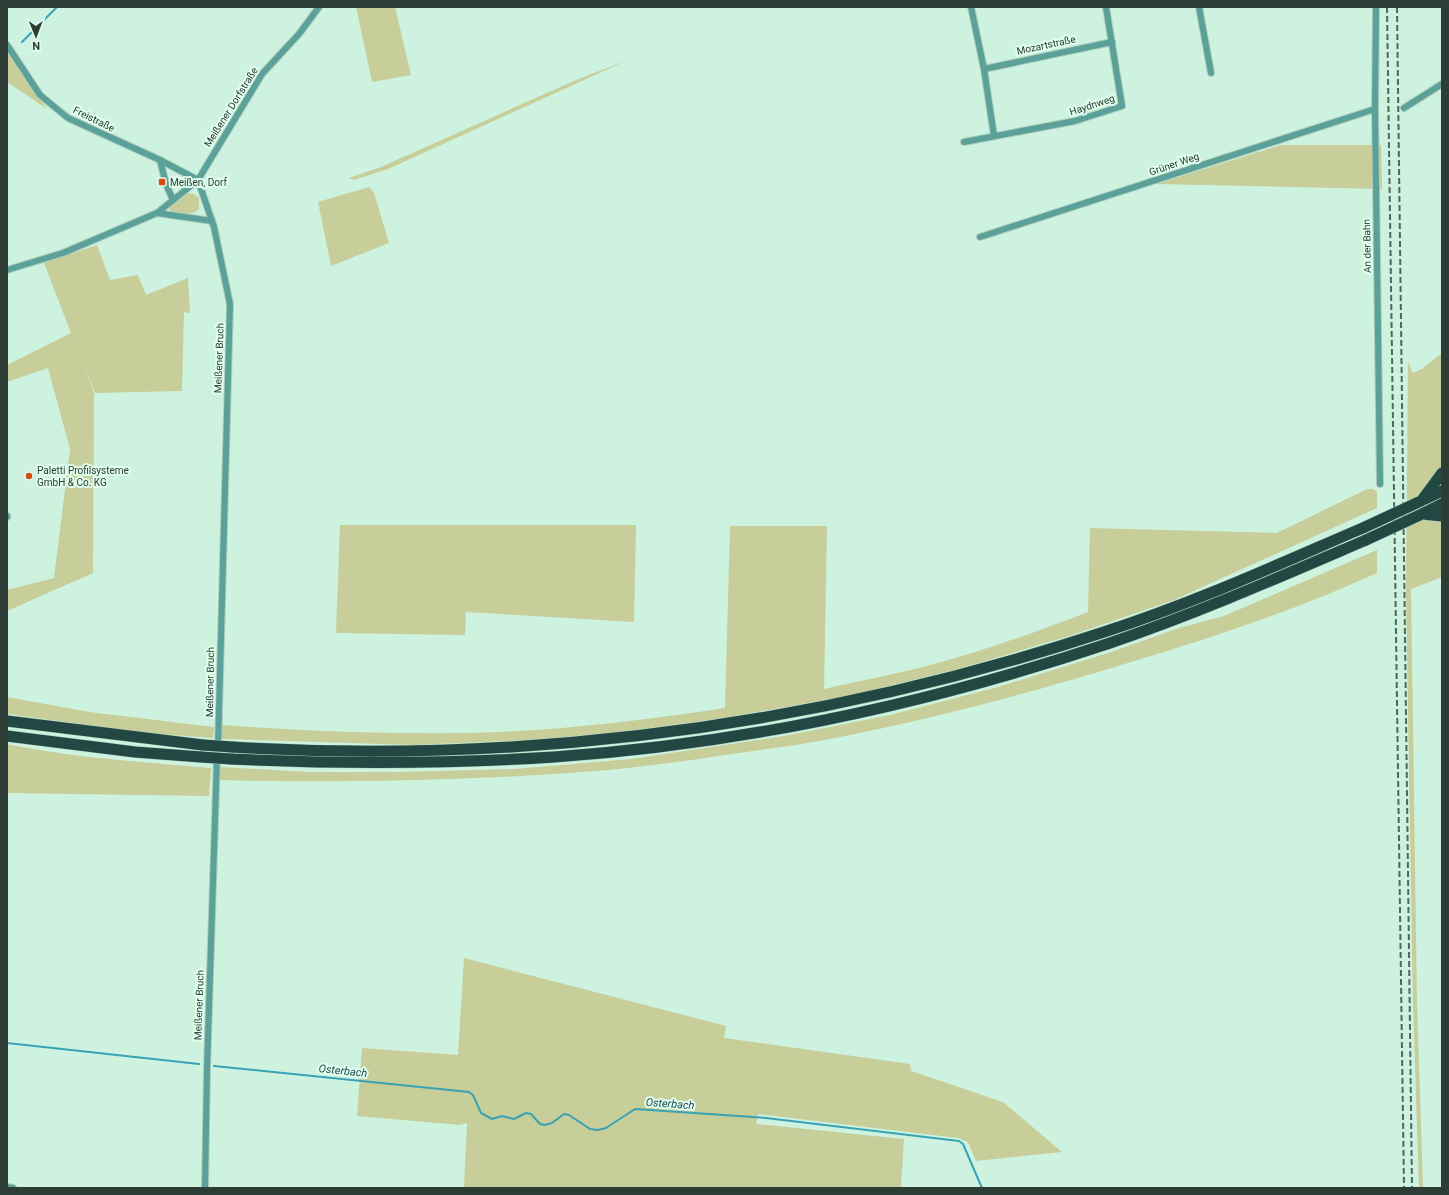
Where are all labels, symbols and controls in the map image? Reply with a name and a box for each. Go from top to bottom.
north arrow [16,16,56,56]
street label: Mozartstraße [1016,33,1076,57]
text: N [32,39,40,52]
street label: Meißener Dorfstraße [202,65,260,149]
street label: Haydnweg [1068,93,1116,117]
street label: Freistraße [71,104,117,134]
street label: Grüner Weg [1148,150,1200,178]
marker: Meißen, Dorf [157,177,167,187]
place label: Meißen, Dorf [170,177,227,188]
street label: An der Bahn [1361,219,1373,273]
street label: Meißener Bruch [212,323,226,393]
place label: Paletti Profilsysteme GmbH & Co. KG [37,465,129,488]
marker: Paletti Profilsysteme GmbH & Co. KG [24,471,34,481]
street label: Meißener Bruch [204,647,216,717]
street label: Meißener Bruch [192,970,206,1040]
water label: Osterbach [318,1062,368,1080]
water label: Osterbach [645,1096,695,1112]

